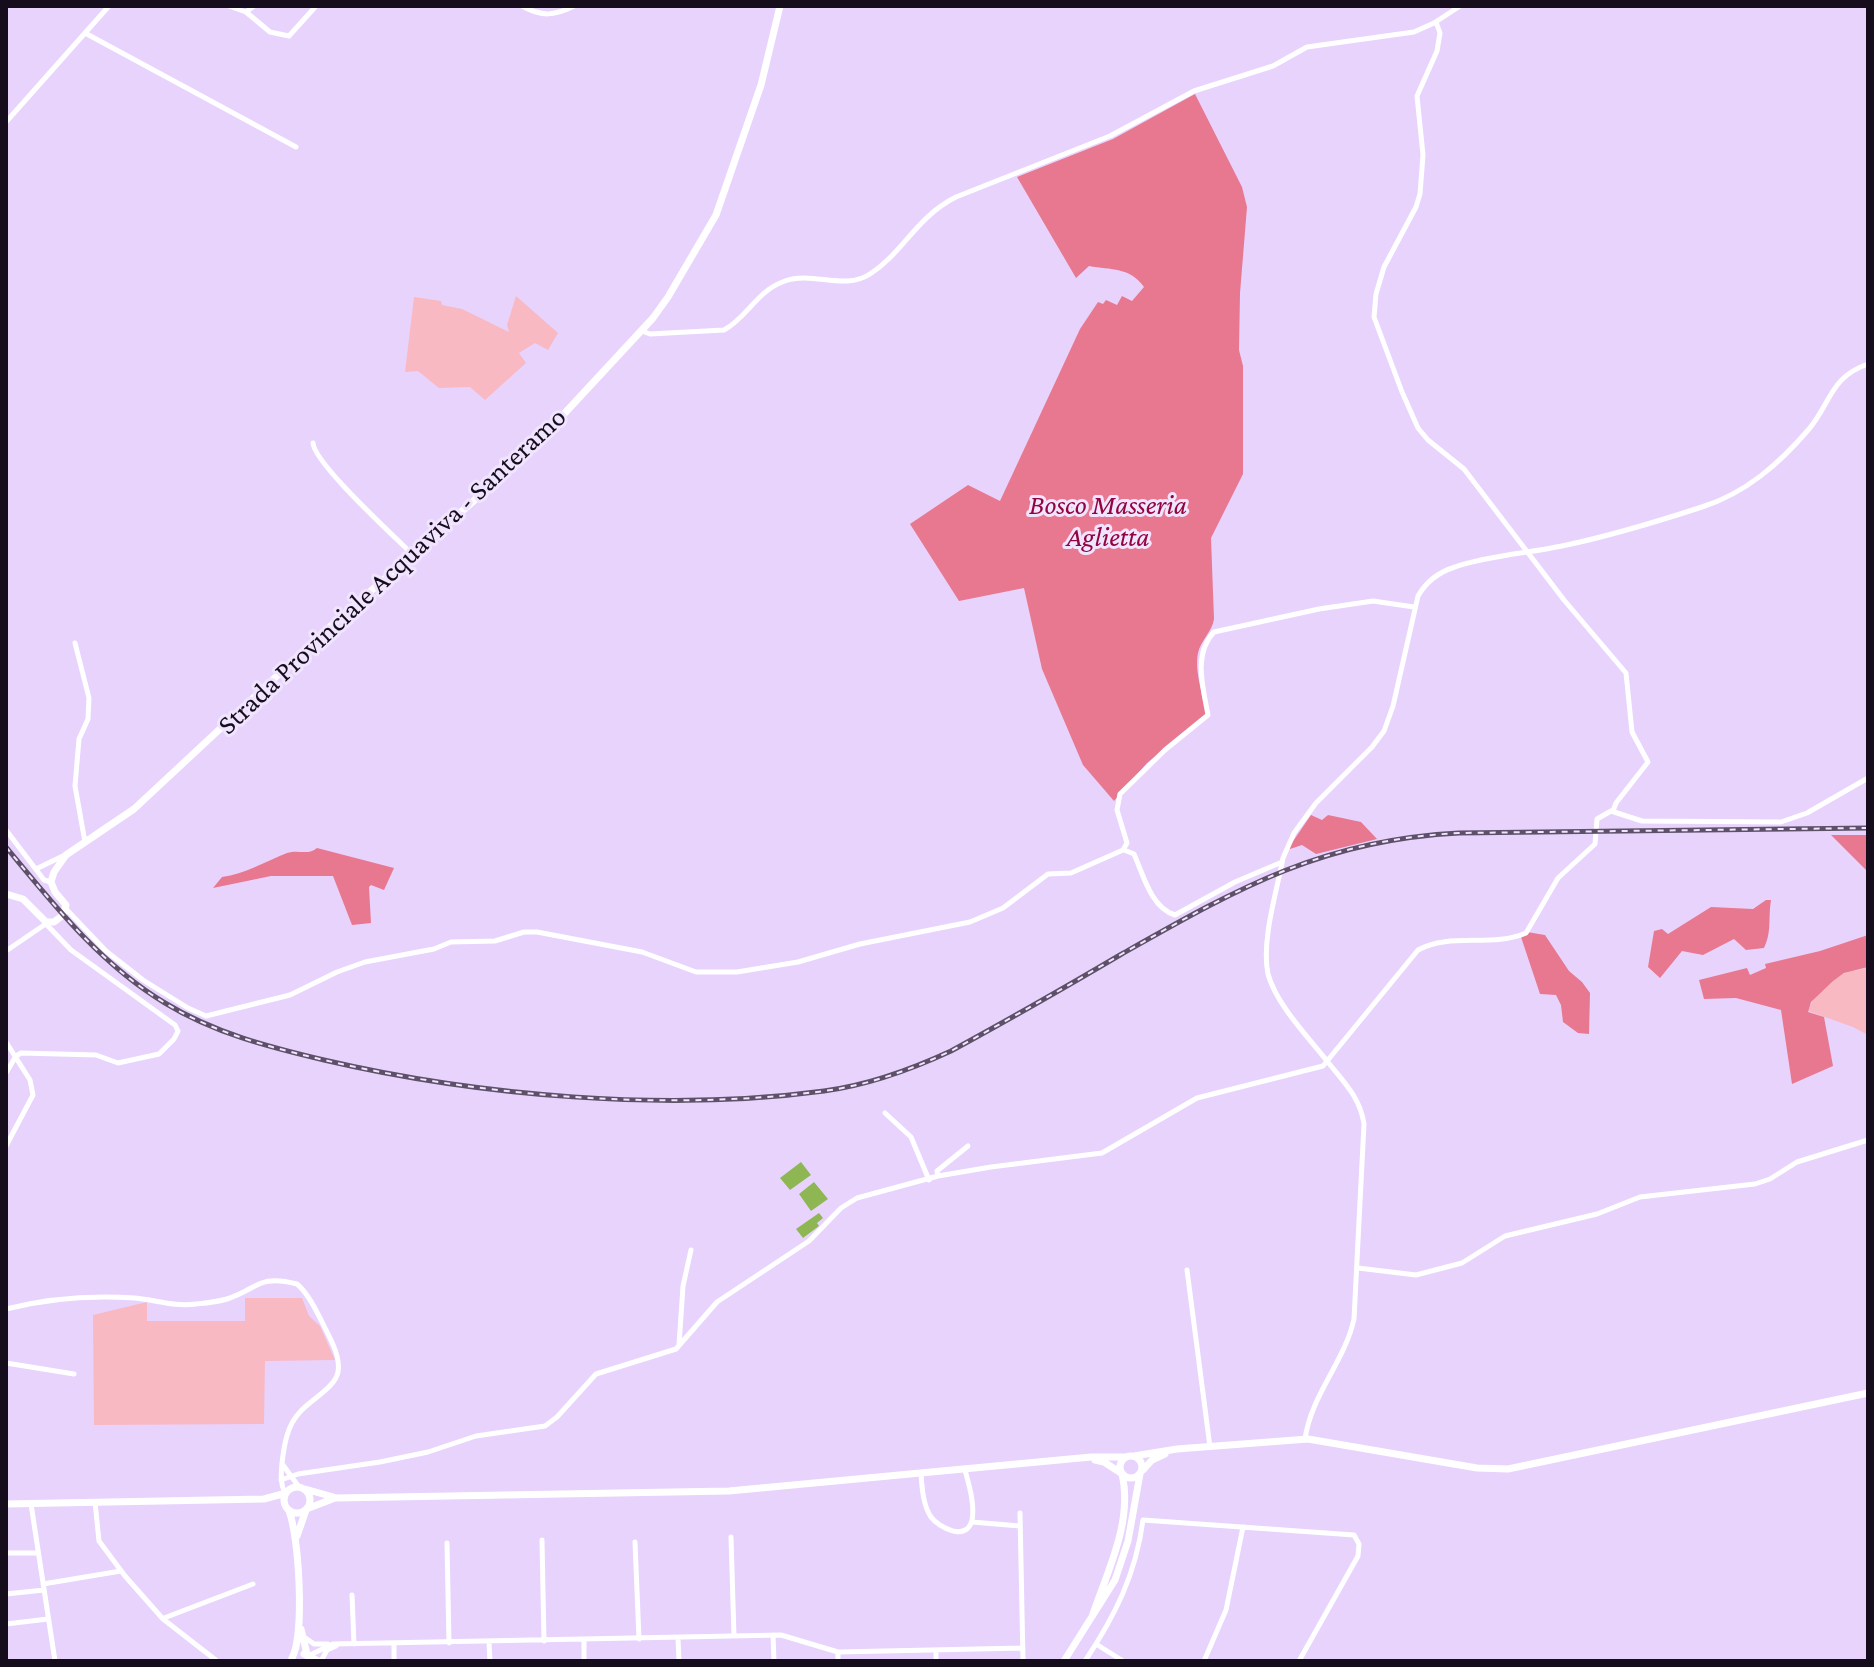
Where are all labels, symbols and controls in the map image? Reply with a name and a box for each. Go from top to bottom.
street label: Strada Provinciale Acquaviva - Santeramo [211,400,573,742]
park label: Bosco Masseria Aglietta [1029,488,1187,554]

